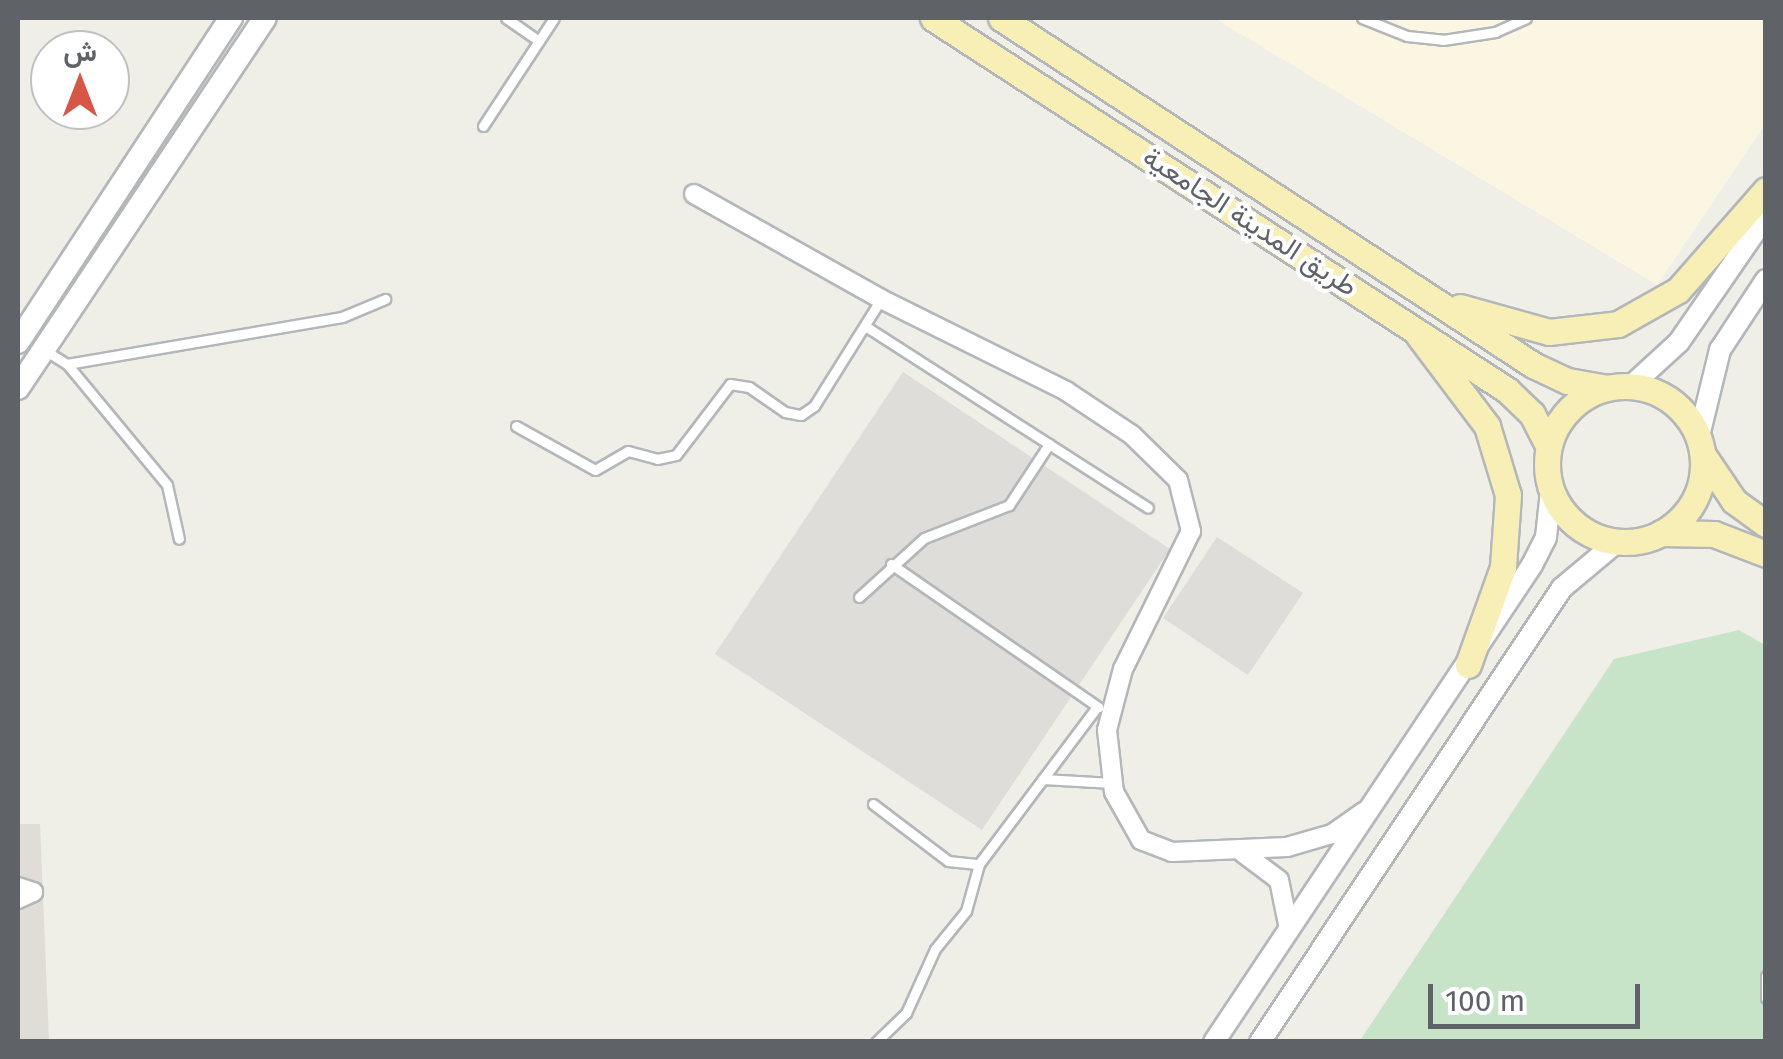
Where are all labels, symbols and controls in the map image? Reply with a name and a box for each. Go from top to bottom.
north arrow [30,30,130,130]
text: ش [63,35,97,68]
street label: طريق المدينة الجامعية [1136,140,1364,304]
scale bar [1433,964,1646,1026]
text: 100 m [1445,983,1525,1019]

